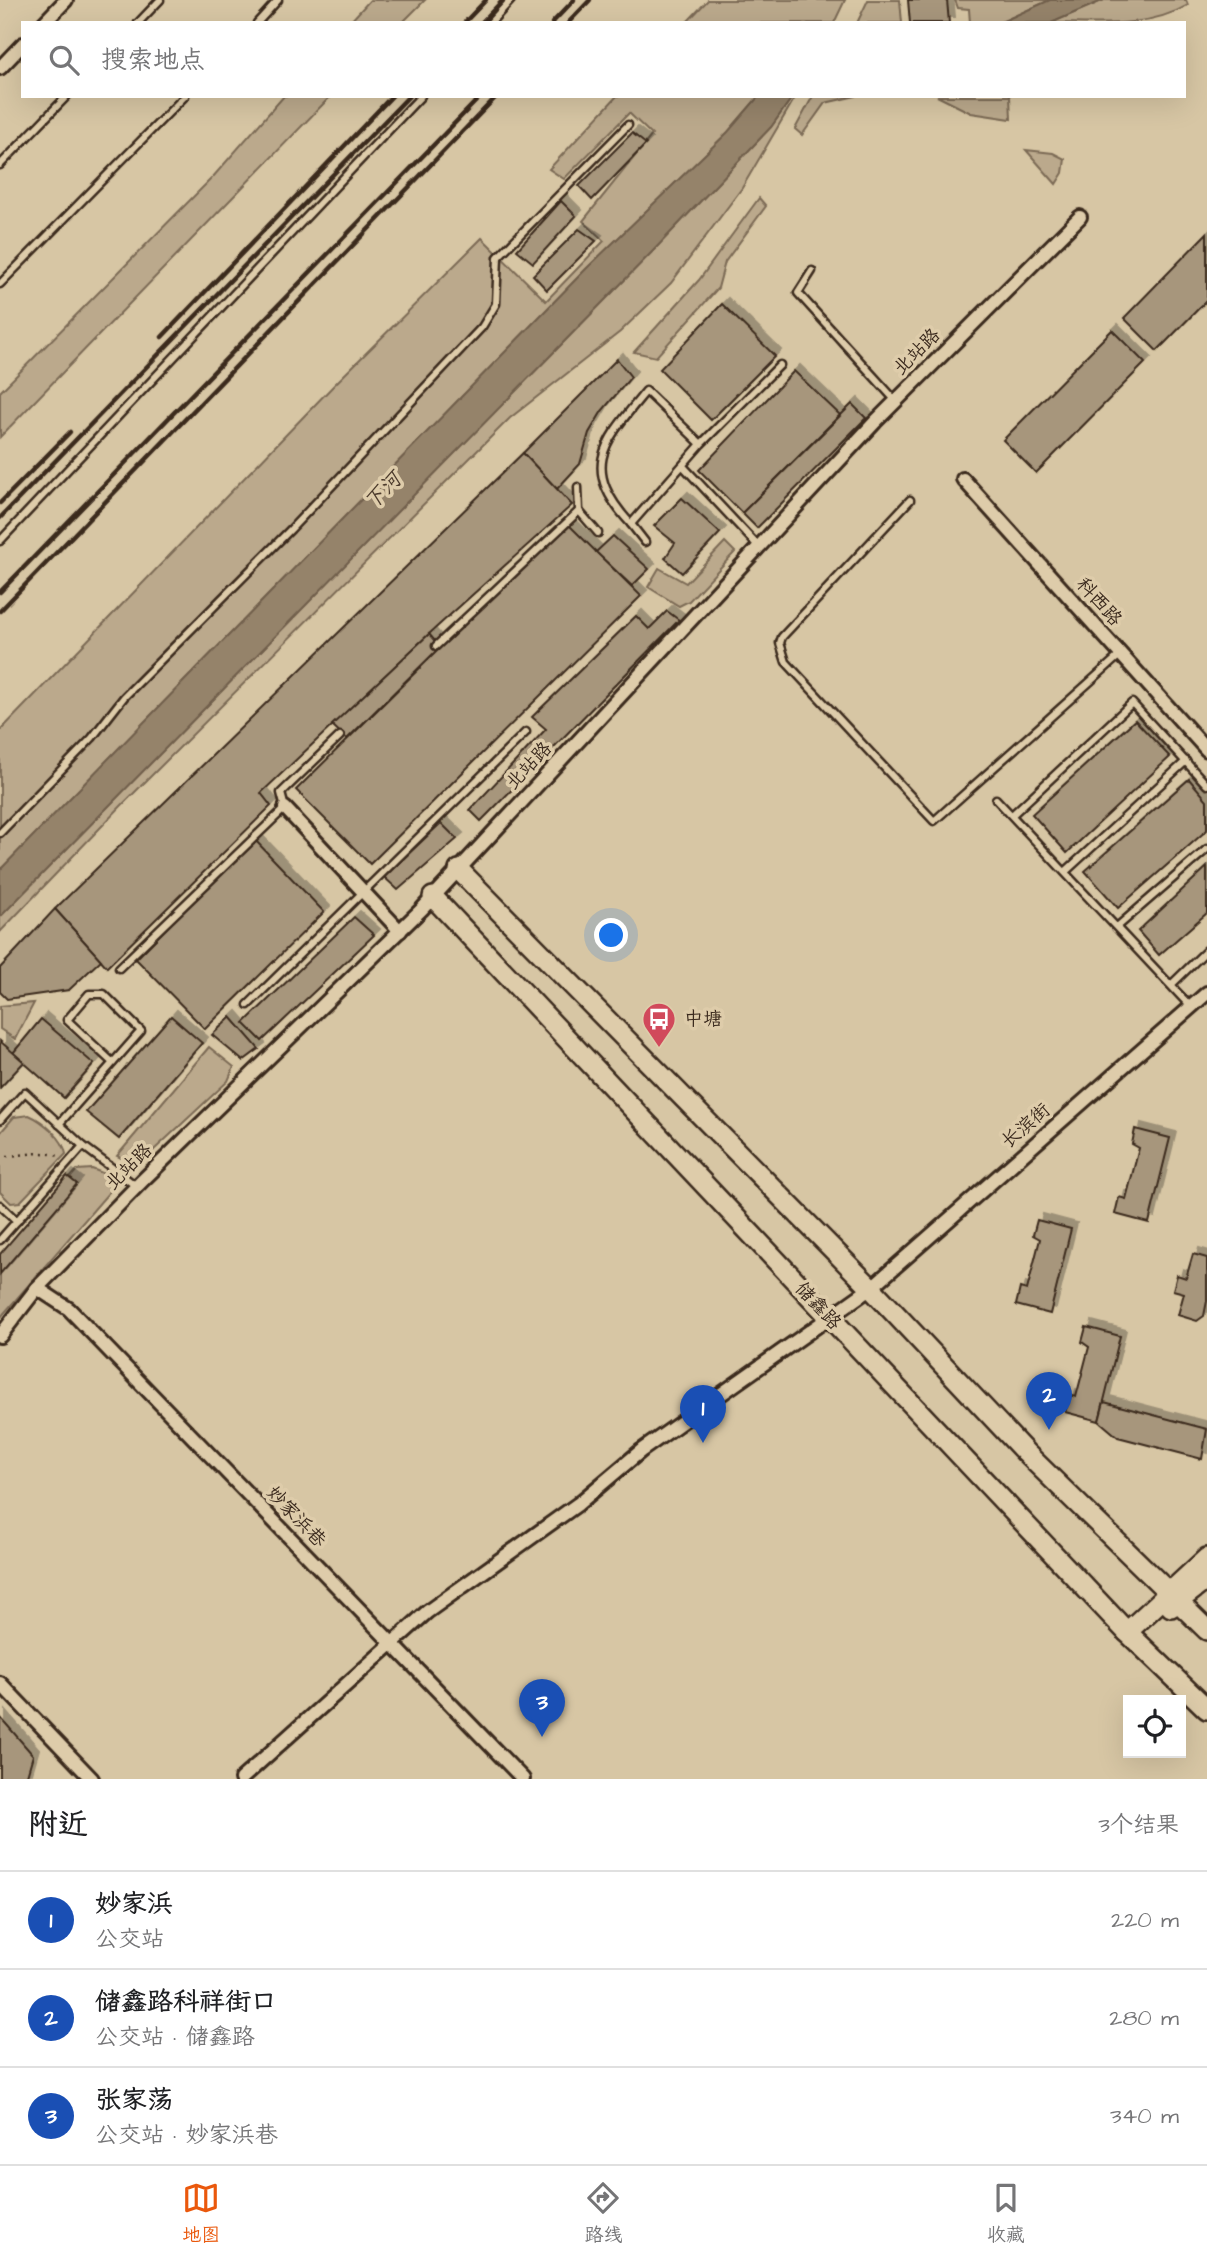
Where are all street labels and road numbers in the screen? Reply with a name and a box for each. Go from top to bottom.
street label: 北站路 [887,322,947,382]
street label: 科西路 [1070,572,1128,632]
street label: 北站路 [500,736,558,796]
street label: 长滨街 [996,1097,1056,1155]
street label: 北站路 [99,1137,159,1197]
street label: 储鑫路 [789,1276,847,1336]
street label: 妙家浜巷 [260,1480,332,1554]

